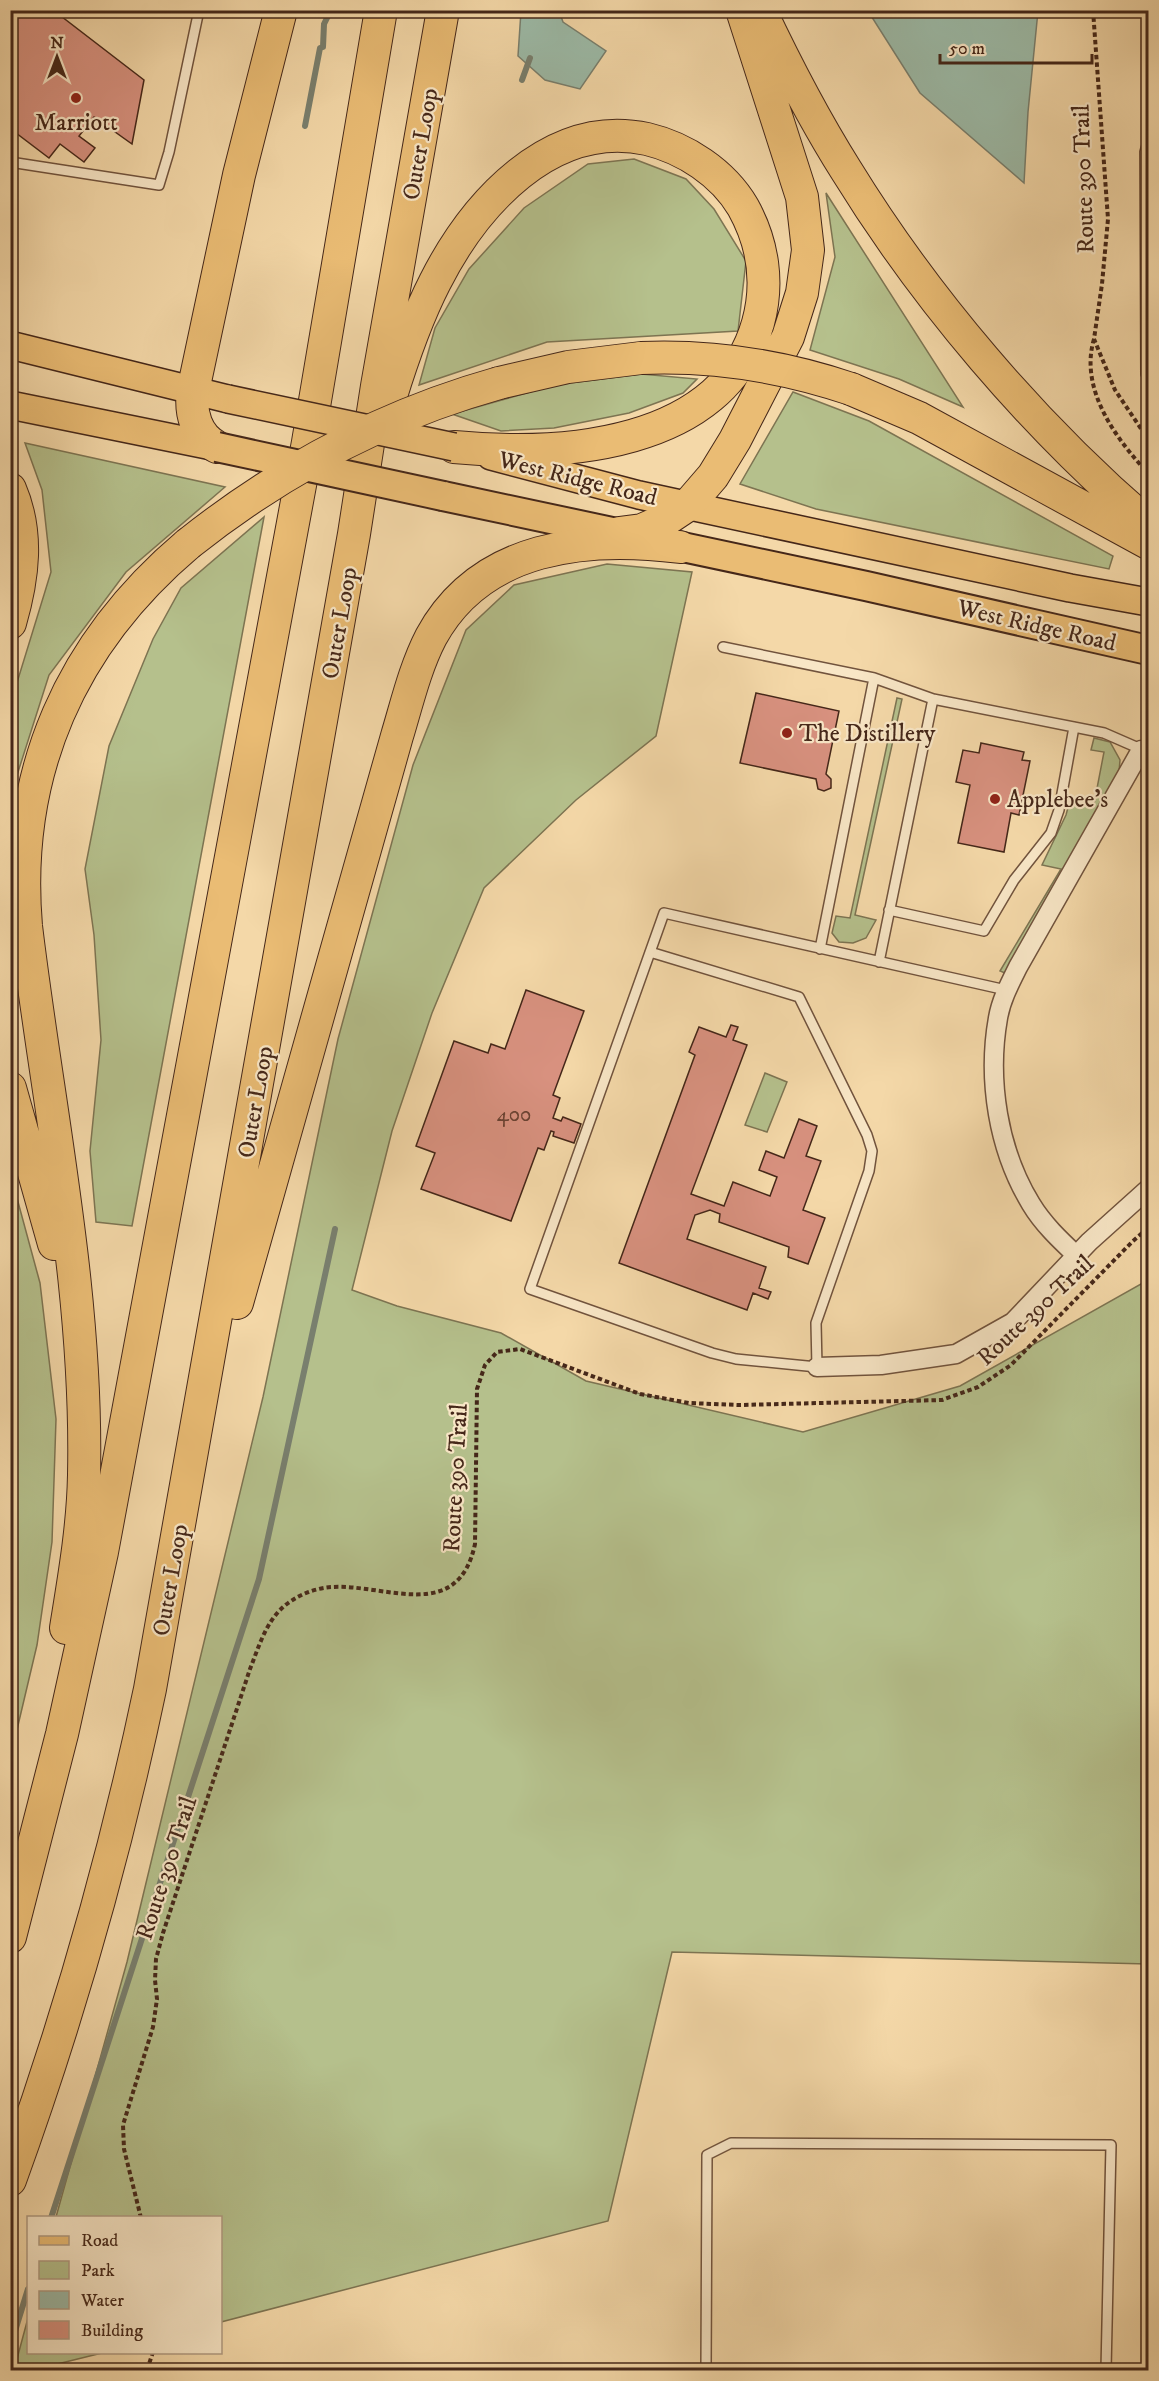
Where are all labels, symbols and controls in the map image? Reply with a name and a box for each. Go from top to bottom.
north arrow [27,27,87,87]
scale bar [940,27,1092,65]
text: N [50,33,64,53]
text: 50 m [949,38,985,60]
street label: Outer Loop [396,86,446,202]
marker: Marriott [69,91,83,105]
street label: Route 390 Trail [1066,103,1102,254]
place label: Marriott [34,108,118,138]
street label: West Ridge Road [494,445,660,513]
street label: Outer Loop [315,565,365,681]
street label: West Ridge Road [953,593,1119,659]
place label: The Distillery [799,719,936,749]
marker: The Distillery [780,726,794,740]
place label: Applebee's [1007,785,1108,815]
marker: Applebee's [988,792,1002,806]
street label: Outer Loop [231,1044,281,1160]
house number: 400 [497,1102,531,1128]
street label: Route 390 Trail [971,1248,1101,1373]
street label: Route 390 Trail [437,1402,475,1553]
street label: Outer Loop [146,1522,196,1638]
street label: Route 390 Trail [130,1792,205,1944]
legend [27,2216,222,2354]
text: Road [81,2230,118,2252]
text: Park [81,2260,115,2282]
text: Water [80,2290,124,2312]
text: Building [81,2320,143,2342]

